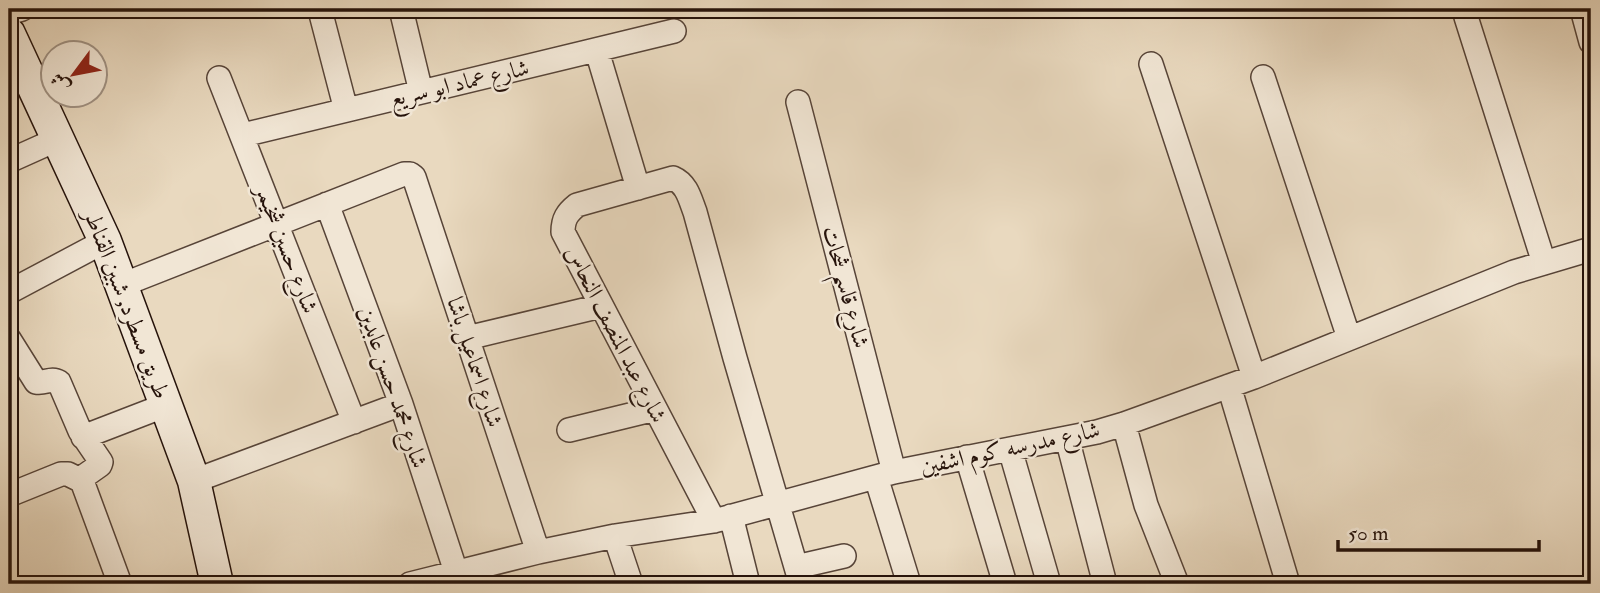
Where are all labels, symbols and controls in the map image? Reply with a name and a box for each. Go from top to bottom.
north arrow [38,38,108,108]
street label: شارع عماد ابو سريع [386,53,533,119]
text: ش [45,68,76,97]
street label: شارع حسين شخيمر [244,179,325,319]
street label: طريق مسطرد, شبين القناطر [77,203,176,403]
street label: شارع قاسم شحات [808,223,876,353]
street label: شارع عبد المنصف النحاس [554,240,673,430]
street label: شارع اسماعيل باشا [436,293,510,432]
street label: شارع محمد حسن عابدين [347,302,434,474]
street label: شارع مدرسه كوم اشفين [918,415,1104,486]
scale bar [1338,509,1539,553]
text: 50 m [1348,520,1389,547]

